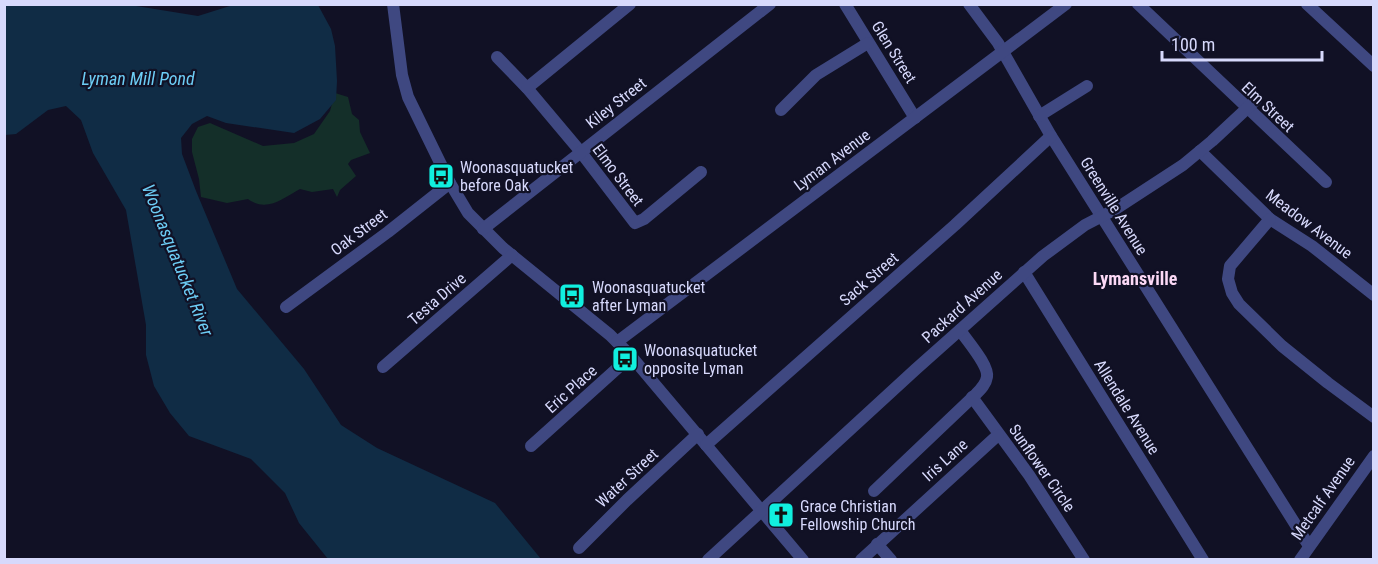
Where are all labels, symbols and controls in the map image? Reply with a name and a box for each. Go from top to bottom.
street label: Glen Street [868,17,921,87]
scale bar [1162,24,1322,62]
text: 100 m [1171,34,1215,55]
water label: Lyman Mill Pond [81,68,195,89]
street label: Kiley Street [582,73,650,132]
street label: Elm Street [1238,78,1298,136]
street label: Lyman Avenue [790,125,874,195]
street label: Elmo Street [588,140,648,210]
street label: Greenville Avenue [1076,153,1152,259]
place label: Woonasquatucket before Oak [460,158,574,195]
bus stop icon: Woonasquatucket before Oak [426,161,456,191]
water label: Woonasquatucket River [138,181,218,340]
street label: Meadow Avenue [1262,185,1356,263]
street label: Oak Street [327,204,391,259]
street label: Sack Street [836,248,902,310]
street label: Packard Avenue [918,265,1006,347]
district label: Lymansville [1093,268,1178,289]
street label: Testa Drive [404,269,470,329]
place label: Woonasquatucket after Lyman [592,278,706,315]
bus stop icon: Woonasquatucket after Lyman [557,281,587,311]
place label: Woonasquatucket opposite Lyman [644,341,758,378]
bus stop icon: Woonasquatucket opposite Lyman [610,344,640,374]
street label: Allendale Avenue [1090,356,1164,458]
street label: Eric Place [541,361,601,417]
street label: Sunflower Circle [1005,421,1079,515]
street label: Iris Lane [919,435,971,485]
street label: Water Street [592,444,662,512]
street label: Metcalf Avenue [1287,452,1359,544]
place label: Grace Christian Fellowship Church [800,497,915,534]
church icon: Grace Christian Fellowship Church [766,500,796,530]

